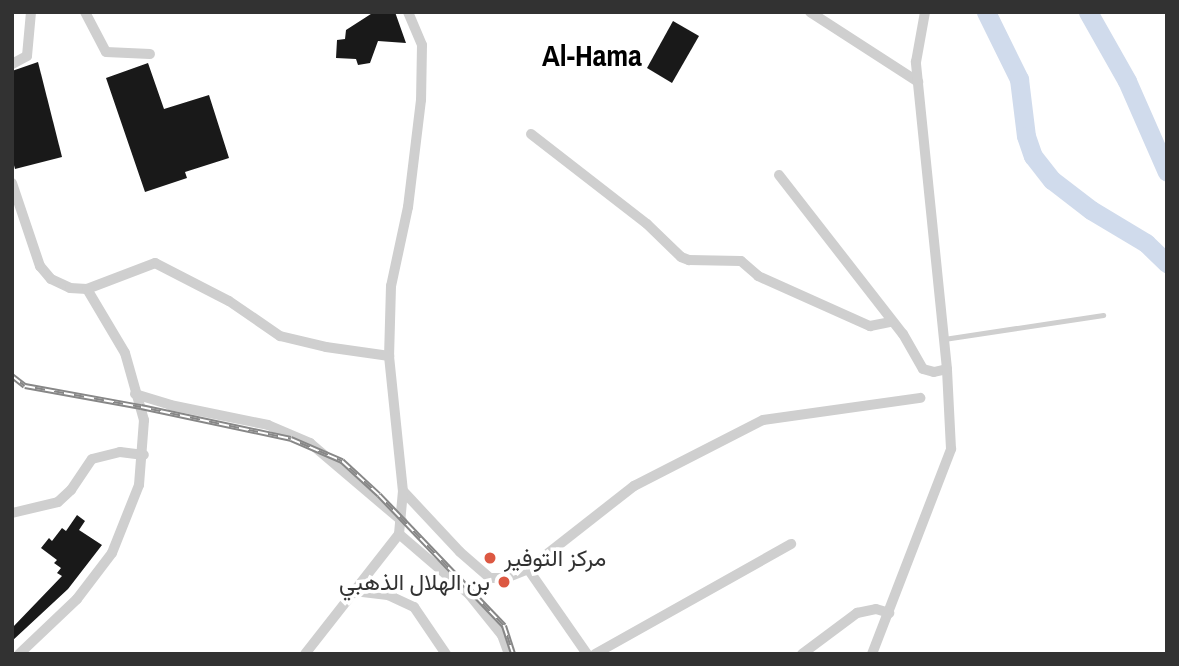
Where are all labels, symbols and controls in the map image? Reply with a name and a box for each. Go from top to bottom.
district label: Al-Hama [542,37,642,73]
place label: مركز التوفير [504,544,606,572]
marker: مركز التوفير [482,550,498,566]
place label: بن الهلال الذهبي [339,568,490,596]
marker: بن الهلال الذهبي [496,574,512,590]

